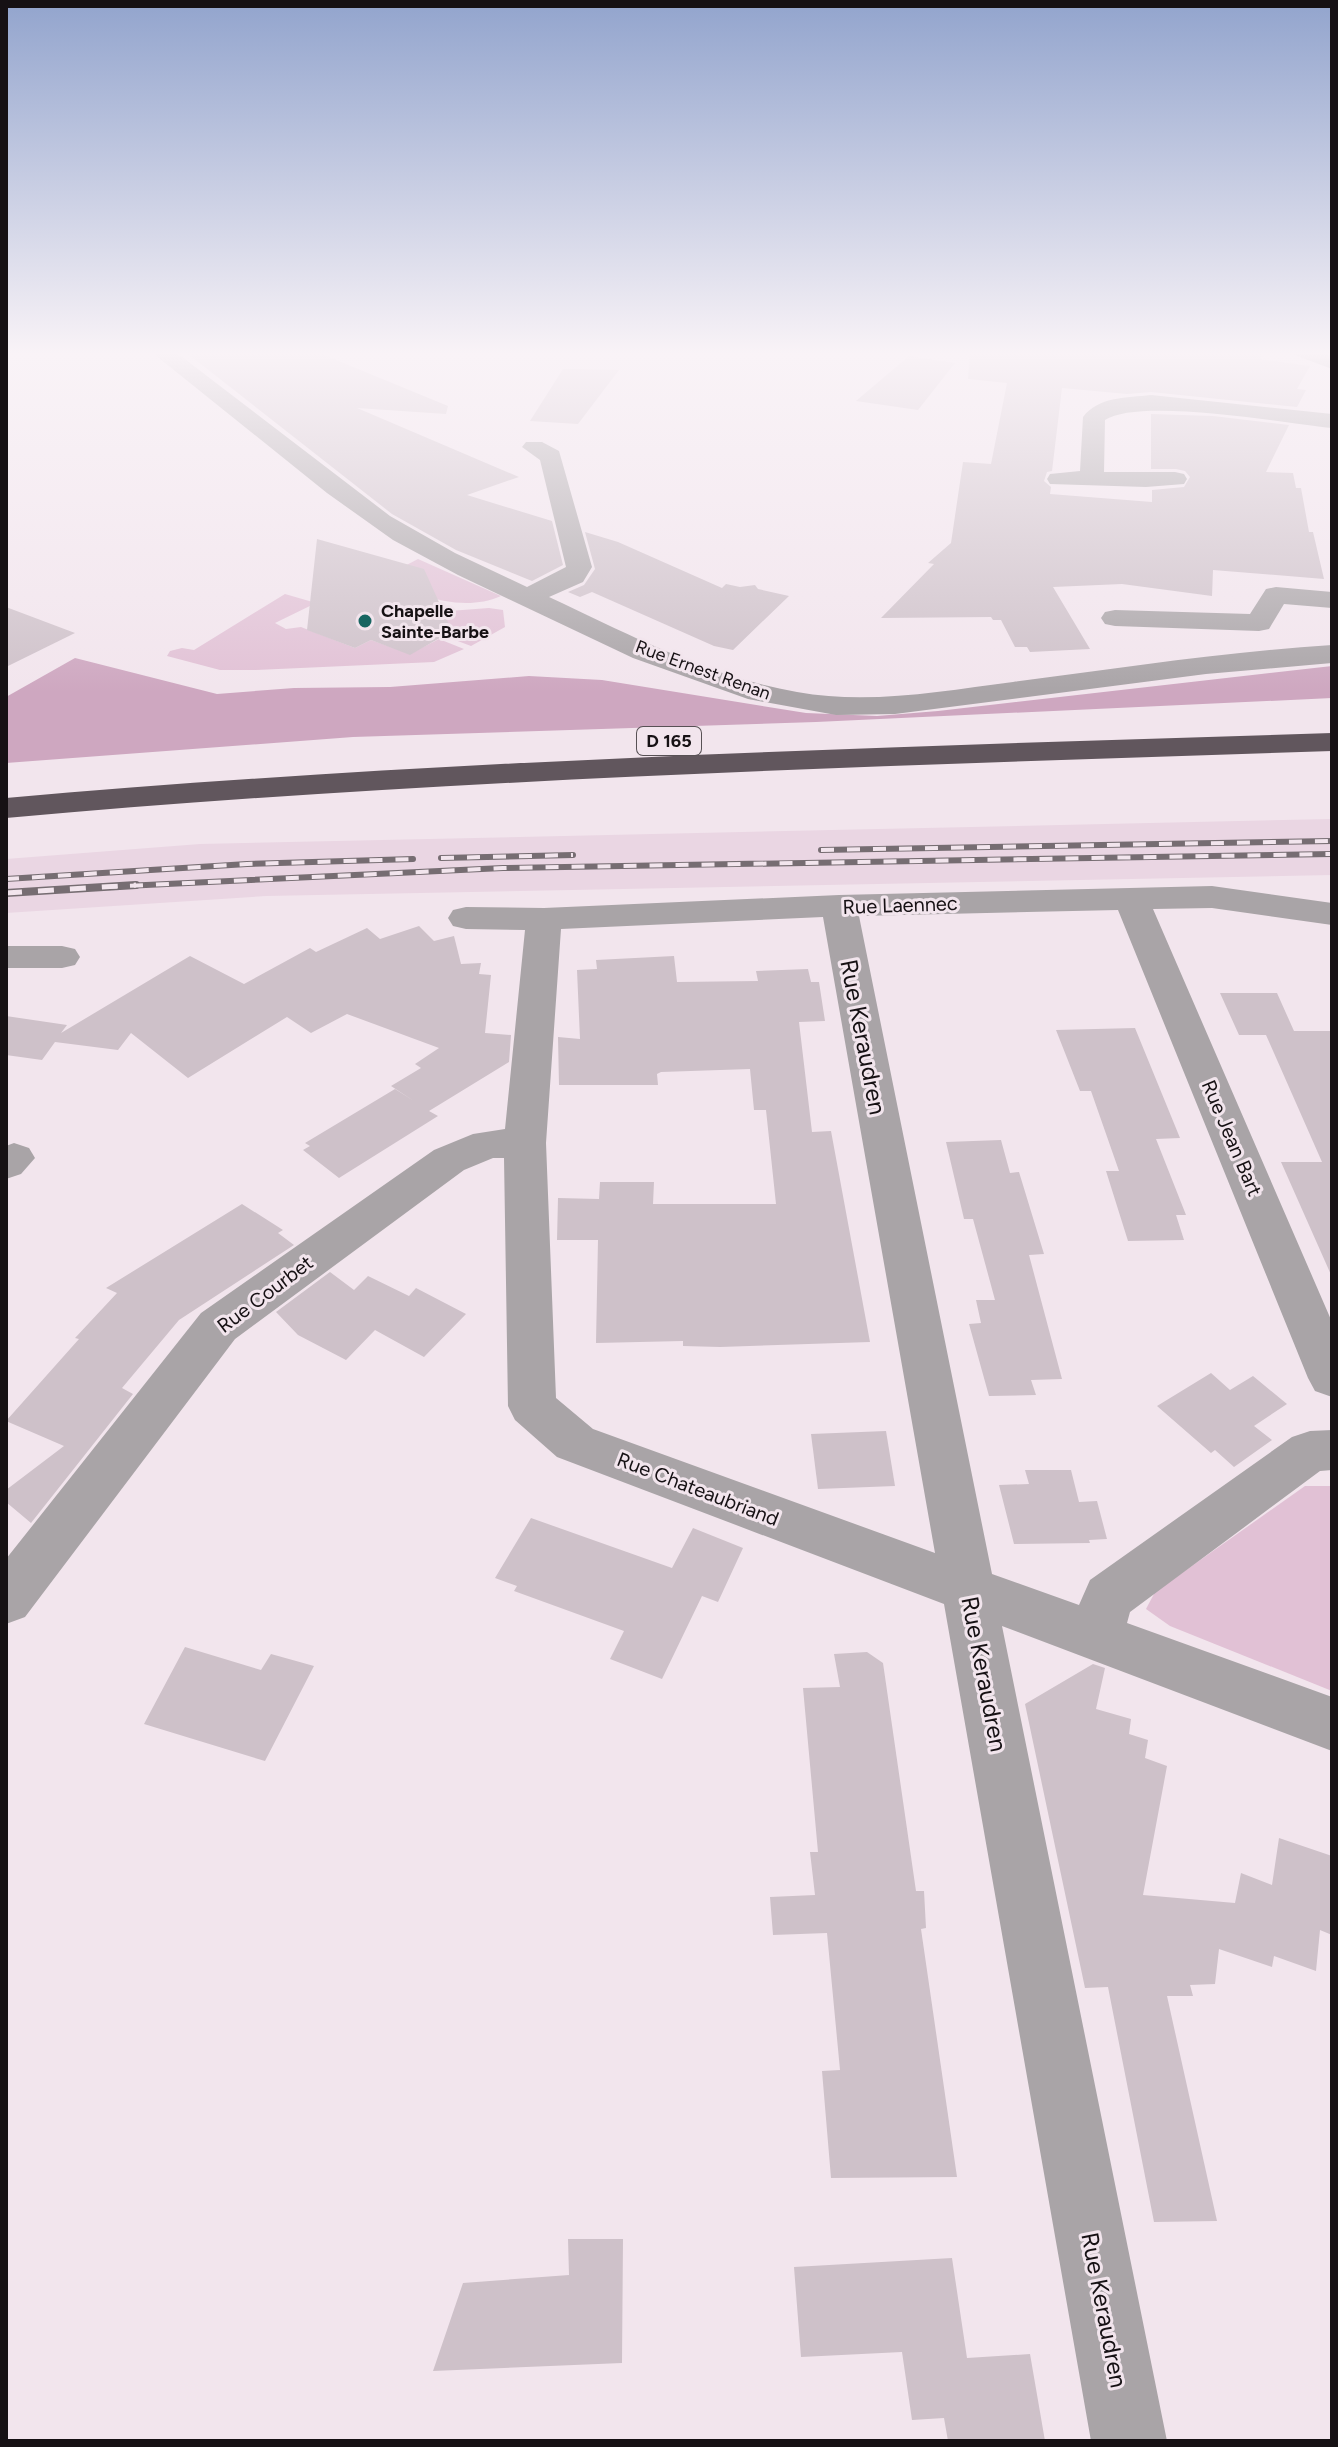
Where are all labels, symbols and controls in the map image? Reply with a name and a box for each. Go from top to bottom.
place label: Chapelle Sainte-Barbe [381,600,489,643]
marker: Chapelle Sainte-Barbe [356,612,374,630]
street label: Rue Ernest Renan [632,635,774,705]
road number: D 165 [637,727,701,755]
street label: Rue Laennec [842,891,958,919]
street label: Rue Keraudren [834,957,893,1117]
street label: Rue Jean Bart [1197,1076,1267,1200]
street label: Rue Courbet [212,1250,318,1338]
street label: Rue Chateaubriand [614,1447,782,1531]
street label: Rue Keraudren [955,1594,1014,1754]
street label: Rue Keraudren [1075,2230,1134,2390]

